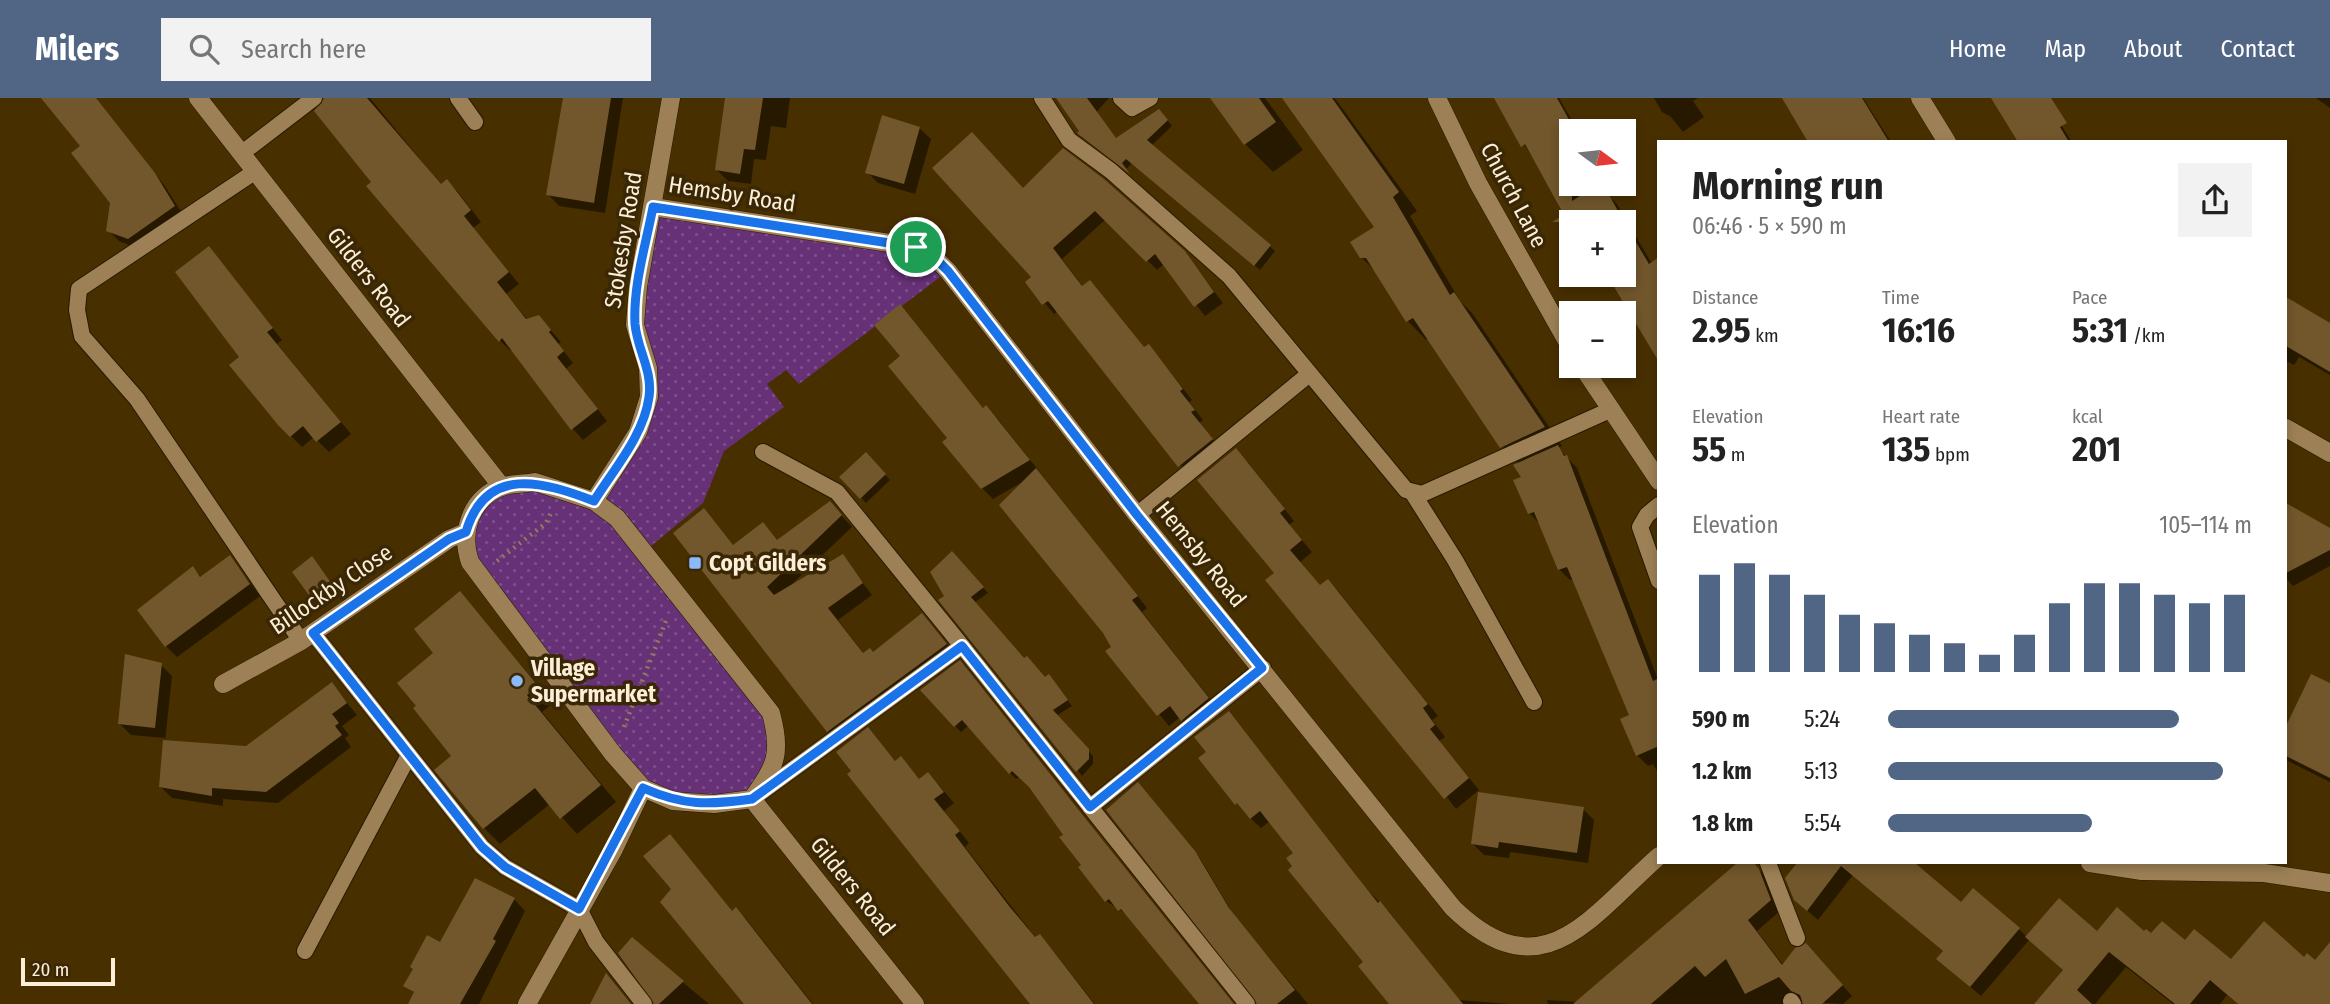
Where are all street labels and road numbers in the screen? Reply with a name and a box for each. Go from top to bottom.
street label: Church Lane [1475,138,1553,252]
street label: Stokesby Road [598,170,648,310]
street label: Hemsby Road [666,170,798,218]
street label: Gilders Road [321,221,417,333]
street label: Hemsby Road [1150,495,1252,613]
street label: Billockby Close [264,538,398,640]
street label: Gilders Road [805,831,901,941]

